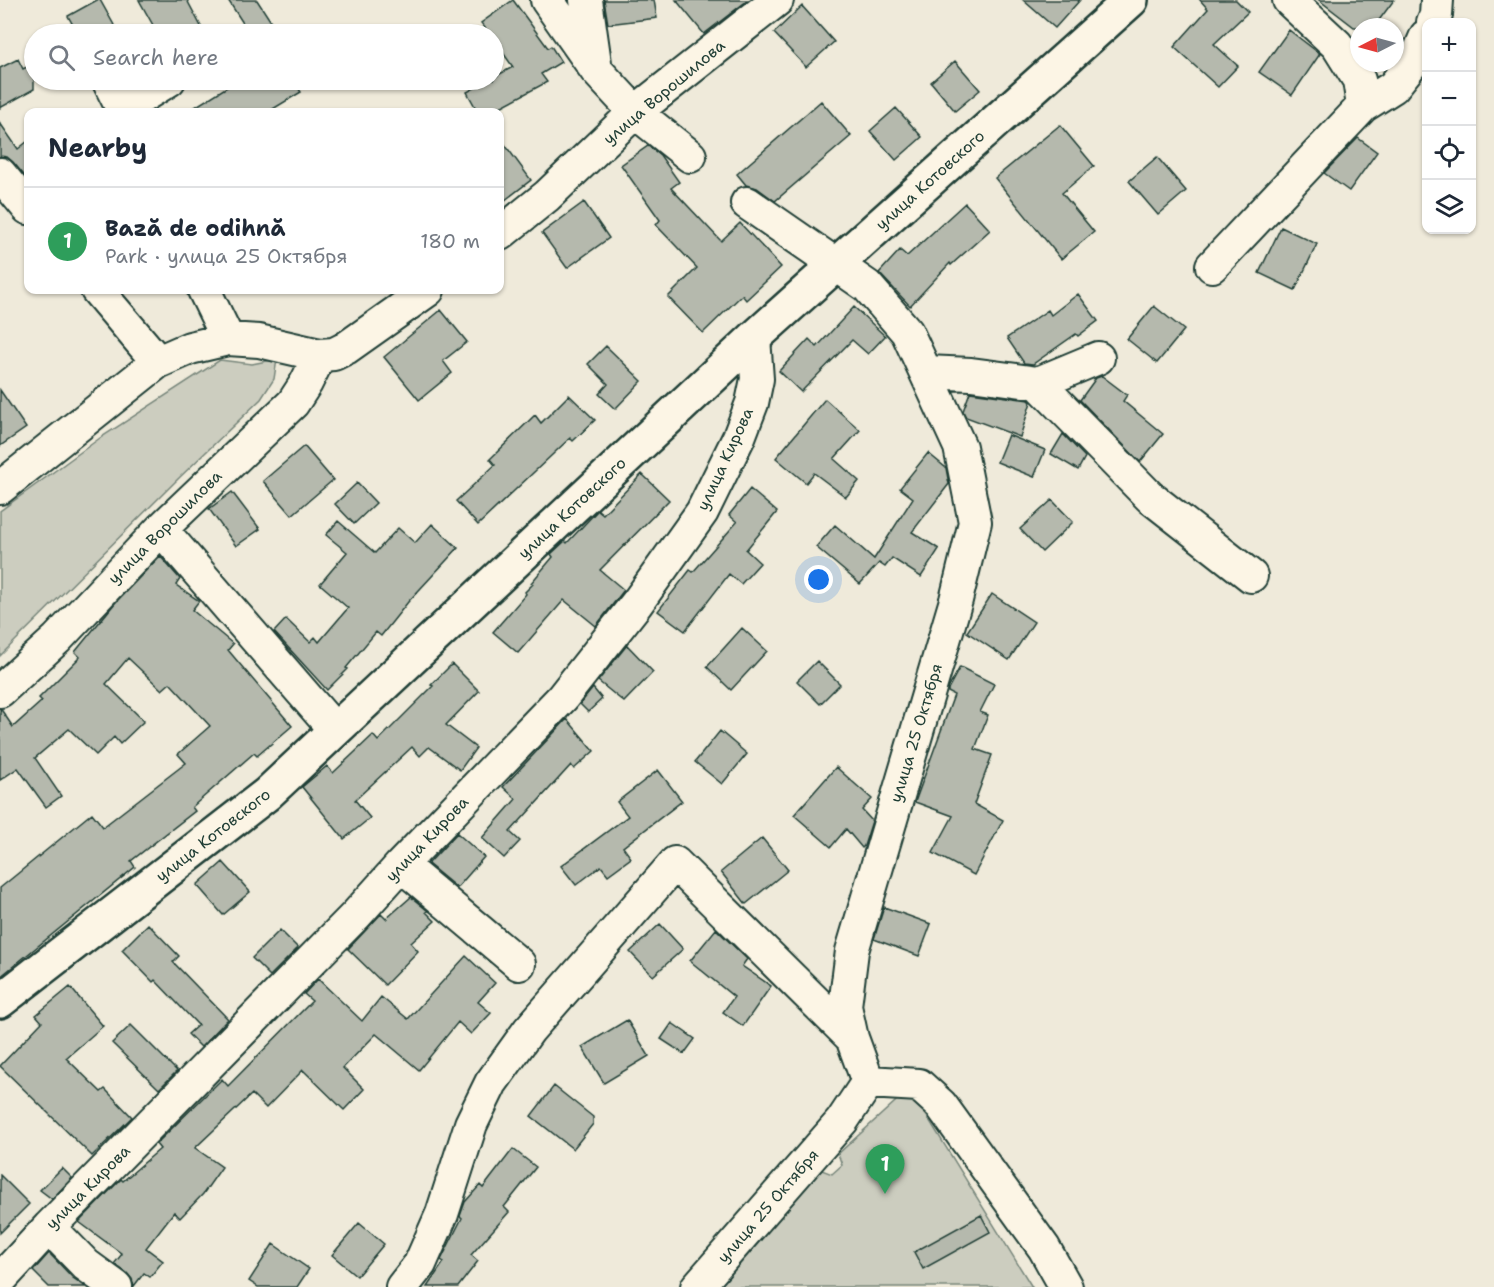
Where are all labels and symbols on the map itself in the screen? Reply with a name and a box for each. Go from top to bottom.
north arrow [1350,18,1404,72]
street label: улица Ворошилова [599,35,729,149]
street label: улица Котовского [871,125,989,235]
street label: улица Кирова [692,404,758,514]
street label: улица Котовского [514,453,630,563]
street label: улица Ворошилова [104,466,226,588]
your location [804,565,833,594]
street label: улица 25 Октября [885,661,947,805]
street label: улица Котовского [151,784,275,886]
street label: улица Кирова [381,792,473,886]
street label: улица Кирова [41,1140,135,1234]
pin: 1 [866,1144,904,1194]
street label: улица 25 Октября [713,1145,823,1267]

